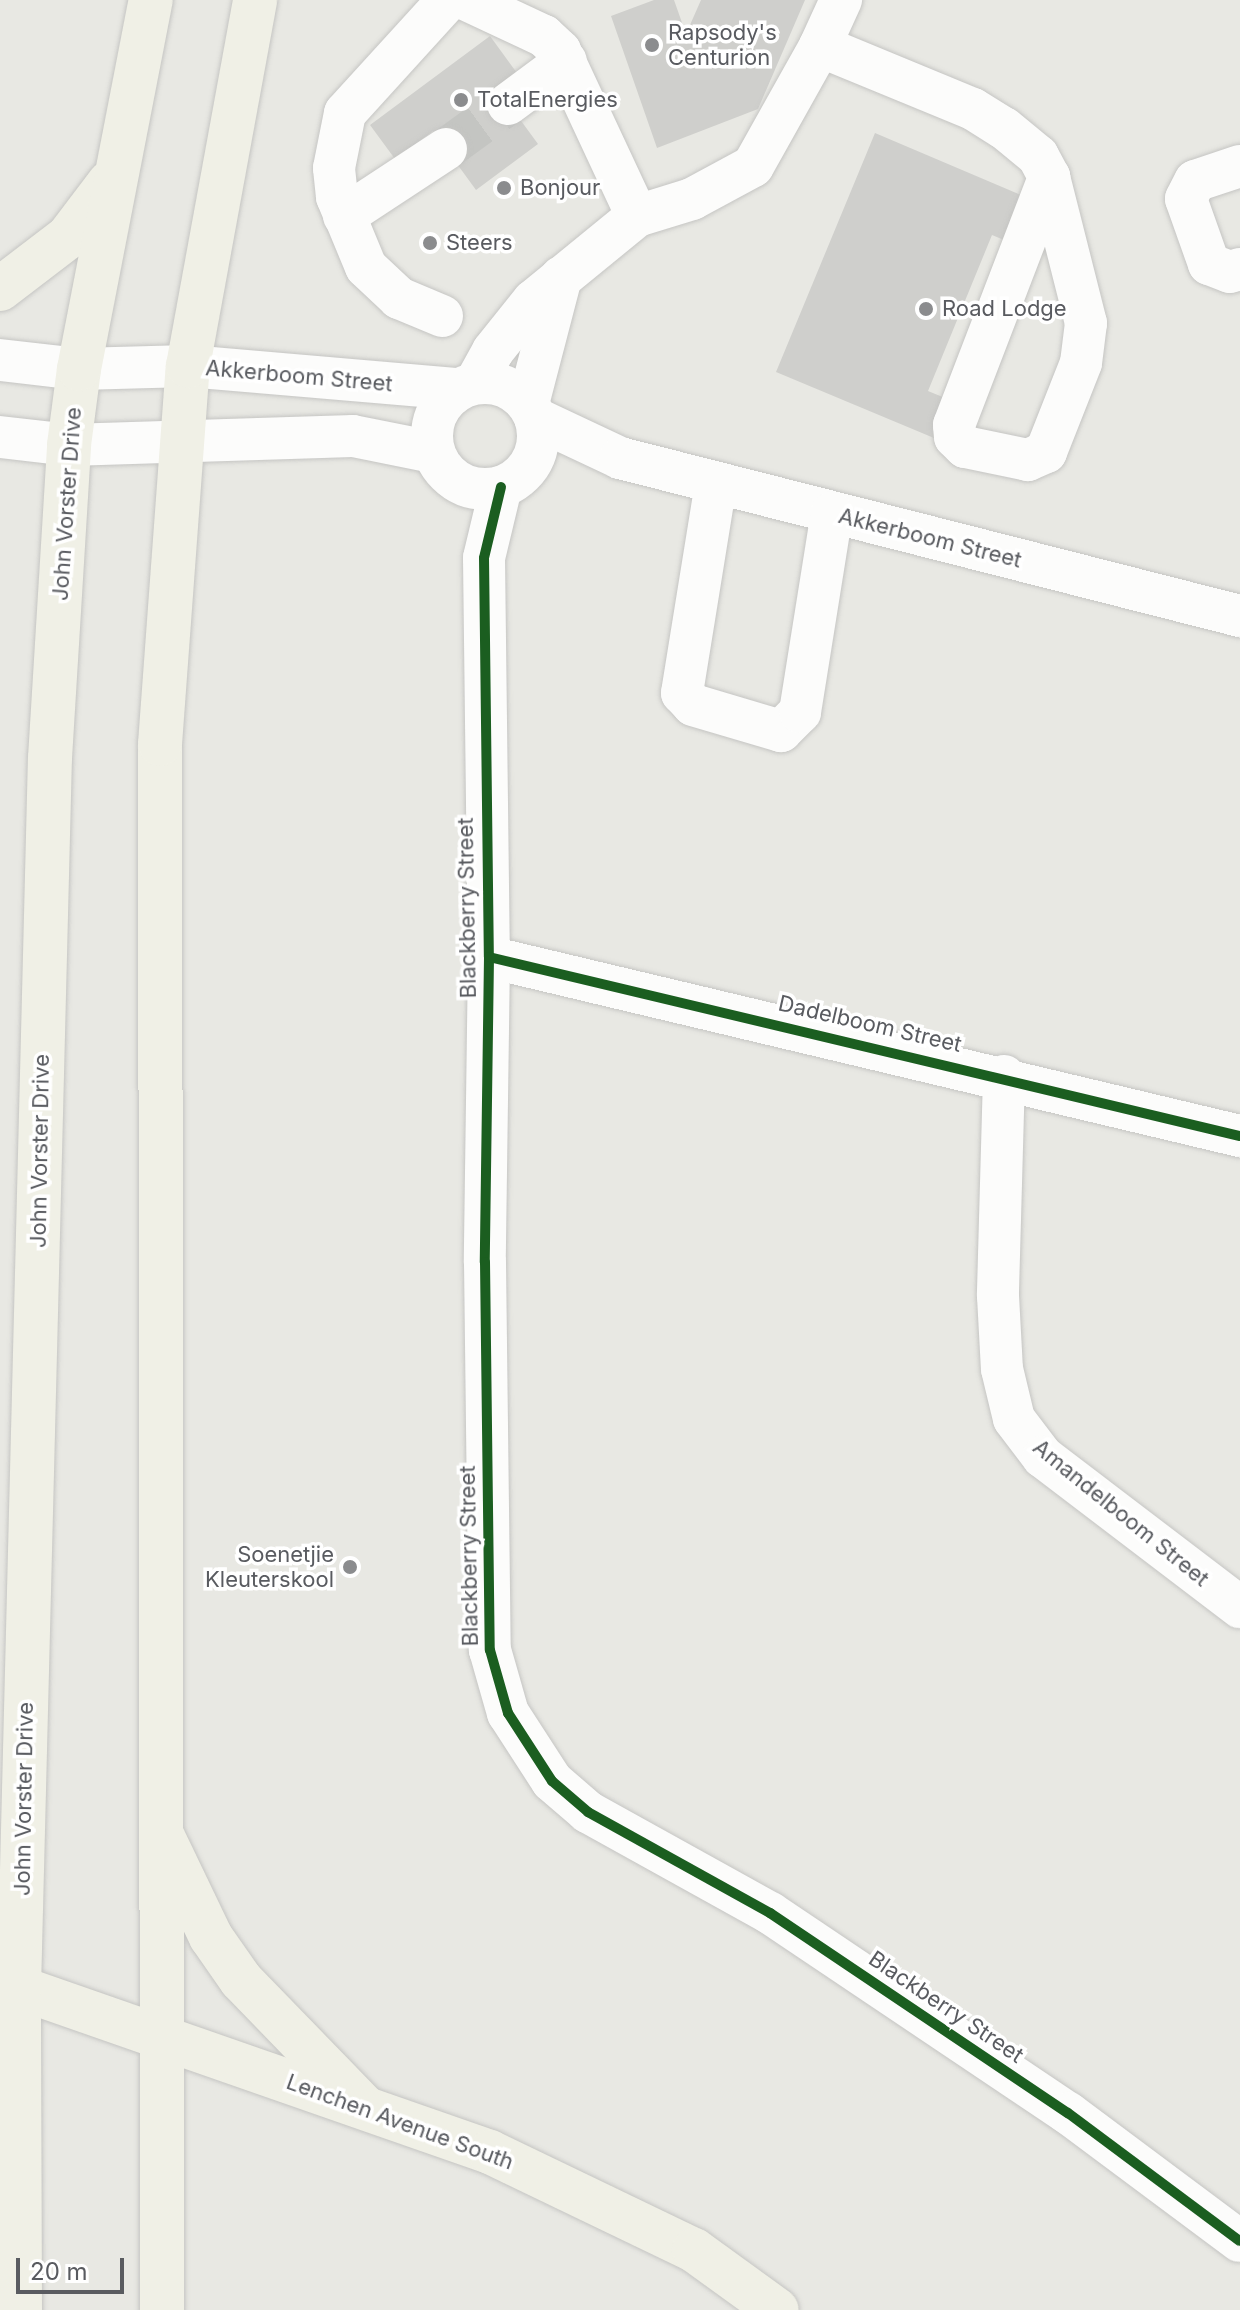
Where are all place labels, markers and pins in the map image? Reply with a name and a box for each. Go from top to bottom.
place label: Rapsody's Centurion [668,19,777,70]
marker: Rapsody's Centurion [643,36,661,54]
place label: TotalEnergies [477,87,618,113]
marker: TotalEnergies [452,91,470,109]
place label: Bonjour [520,175,600,201]
marker: Bonjour [495,179,513,197]
place label: Steers [446,230,513,256]
marker: Steers [421,234,439,252]
place label: Road Lodge [942,296,1067,322]
marker: Road Lodge [917,300,935,318]
place label: Soenetjie Kleuterskool [205,1541,334,1592]
marker: Soenetjie Kleuterskool [341,1558,359,1576]

